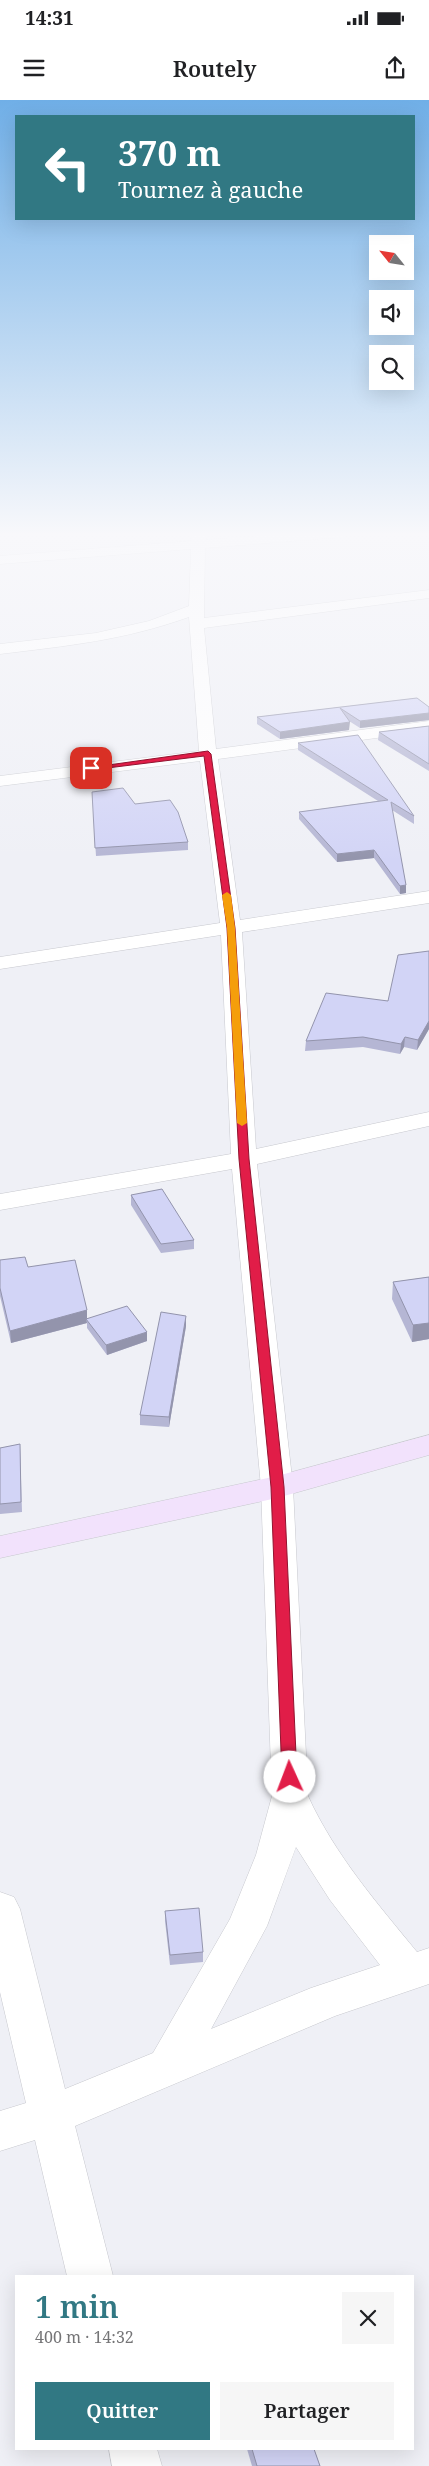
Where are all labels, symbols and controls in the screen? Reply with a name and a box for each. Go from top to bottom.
text: 14:31 [25,5,74,31]
text: Routely [173,53,256,83]
icon: menu [20,54,48,82]
icon: share [381,54,409,82]
text: 370 m [118,129,221,176]
icon: left [35,135,100,200]
text: Tournez à gauche [118,174,303,204]
north arrow [369,235,414,280]
map controls [369,235,414,390]
button: sound [369,290,414,335]
button: search [369,345,414,390]
pin [70,747,112,789]
icon: arrive [77,754,105,782]
position arrow [263,1750,315,1802]
text: 1 min [35,2286,119,2327]
button: close [342,2292,394,2344]
text: 400 m · 14:32 [35,2326,134,2348]
button: Quitter [35,2382,210,2440]
button: Partager [220,2382,394,2440]

